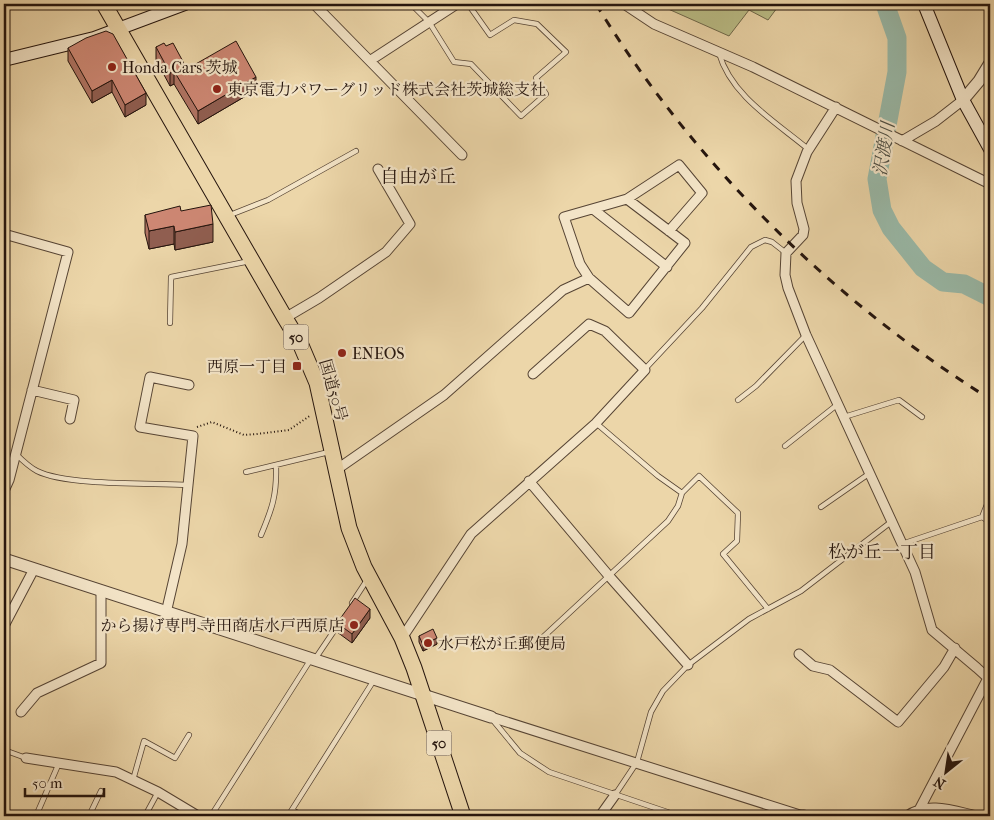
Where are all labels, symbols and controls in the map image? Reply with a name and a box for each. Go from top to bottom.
place label: Honda Cars 茨城 [122,58,238,77]
marker: Honda Cars 茨城 [106,61,118,73]
place label: 東京電力パワーグリッド株式会社茨城総支社 [227,80,546,99]
marker: 東京電力パワーグリッド株式会社茨城総支社 [211,83,223,95]
water label: 沢渡川 [870,119,899,177]
district label: 自由が丘 [380,166,456,188]
road number: 50 [284,324,308,350]
place label: ENEOS [352,344,405,363]
marker: ENEOS [336,347,348,359]
place label: 西原一丁目 [207,357,287,376]
street label: 国道50号 [316,357,351,423]
marker: 西原一丁目 [291,360,303,372]
district label: 松が丘一丁目 [828,542,936,563]
place label: から揚げ専門 寺田商店水戸西原店 [101,616,344,635]
marker: から揚げ専門 寺田商店水戸西原店 [348,619,360,631]
place label: 水戸松が丘郵便局 [438,634,566,653]
marker: 水戸松が丘郵便局 [422,637,434,649]
road number: 50 [426,730,452,756]
north arrow [922,748,972,798]
scale bar [25,765,104,797]
text: N [931,773,949,793]
text: 50 m [32,774,63,792]

